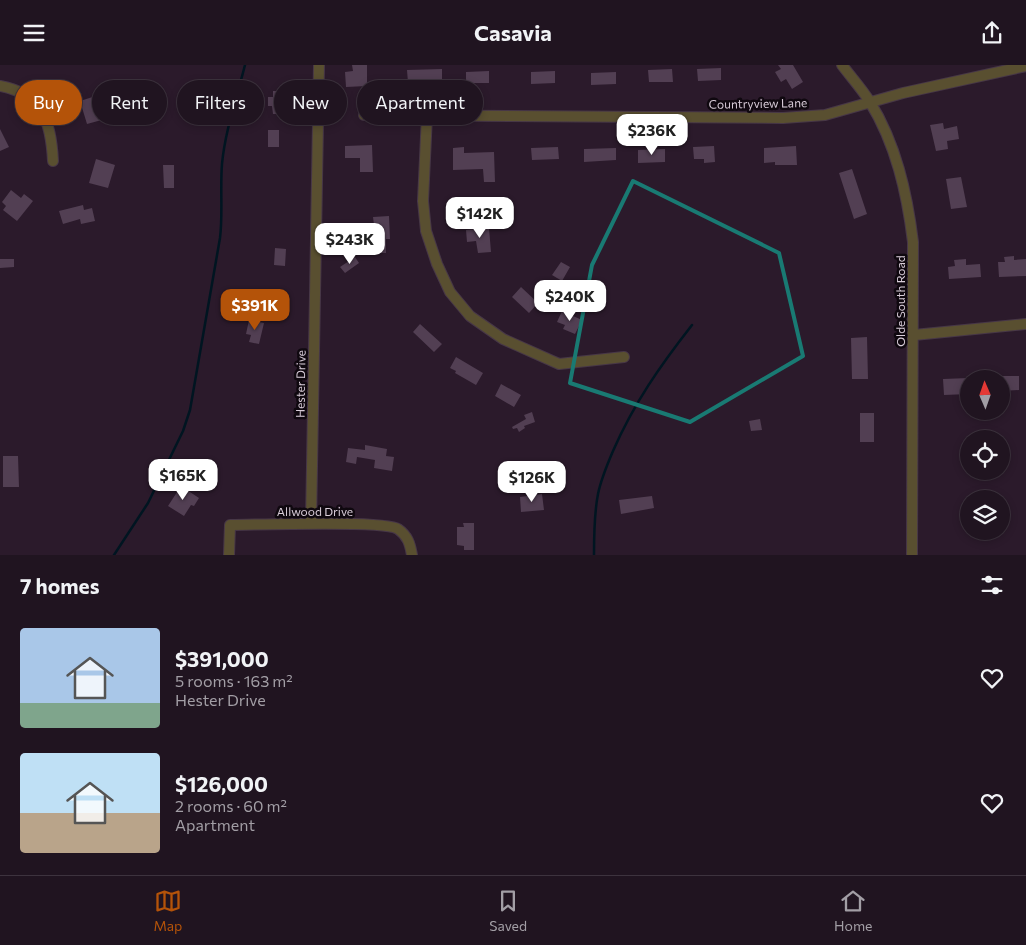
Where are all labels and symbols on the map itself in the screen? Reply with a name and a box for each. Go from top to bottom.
street label: Countryview Lane [709,95,807,111]
pin: $236K [617,113,687,156]
pin: $142K [445,197,515,239]
pin: $243K [315,223,385,265]
street label: Olde South Road [893,255,907,347]
pin: $240K [535,279,605,322]
pin: $391K [220,289,290,331]
street label: Hester Drive [292,350,308,418]
north arrow [960,370,1010,420]
pin: $165K [148,459,218,501]
pin: $126K [497,461,567,503]
street label: Allwood Drive [277,504,353,518]

